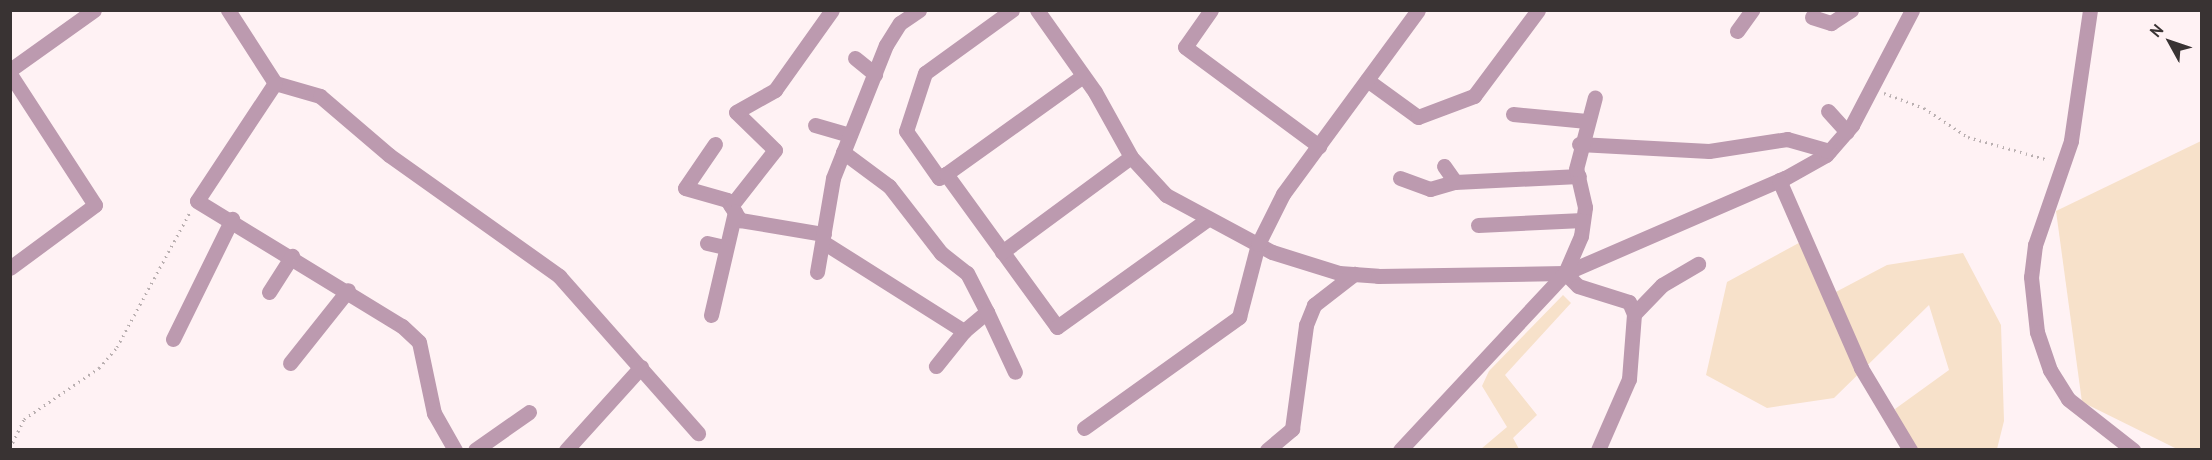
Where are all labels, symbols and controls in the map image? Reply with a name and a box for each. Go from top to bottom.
north arrow [2140,12,2200,72]
text: N [2145,20,2167,41]

